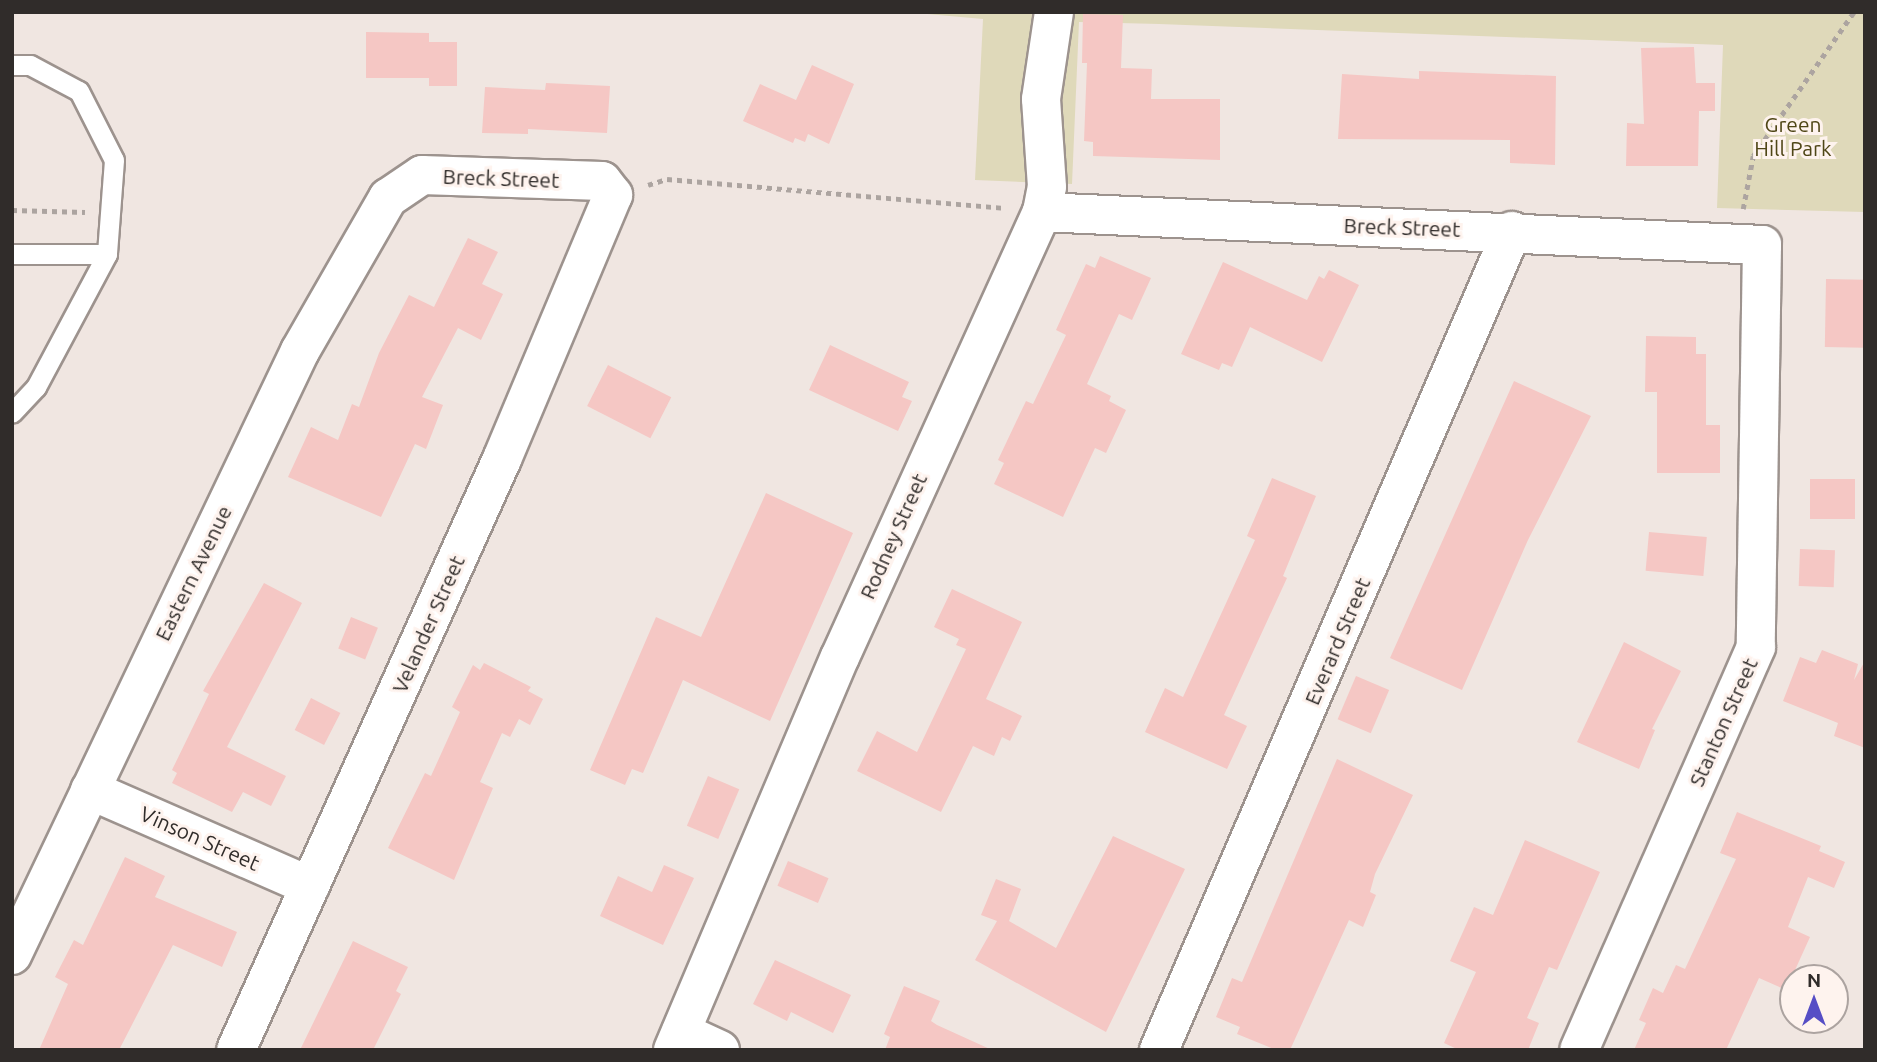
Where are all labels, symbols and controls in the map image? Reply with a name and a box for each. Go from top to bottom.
park label: Green Hill Park [1754,111,1832,161]
street label: Breck Street [442,163,560,193]
street label: Breck Street [1343,212,1461,242]
street label: Rodney Street [854,469,932,603]
street label: Eastern Avenue [149,501,237,645]
street label: Velander Street [386,551,470,697]
street label: Everard Street [1299,574,1375,708]
street label: Stanton Street [1683,654,1763,790]
street label: Vinson Street [136,800,264,876]
north arrow [1779,964,1849,1034]
text: N [1807,969,1821,991]

